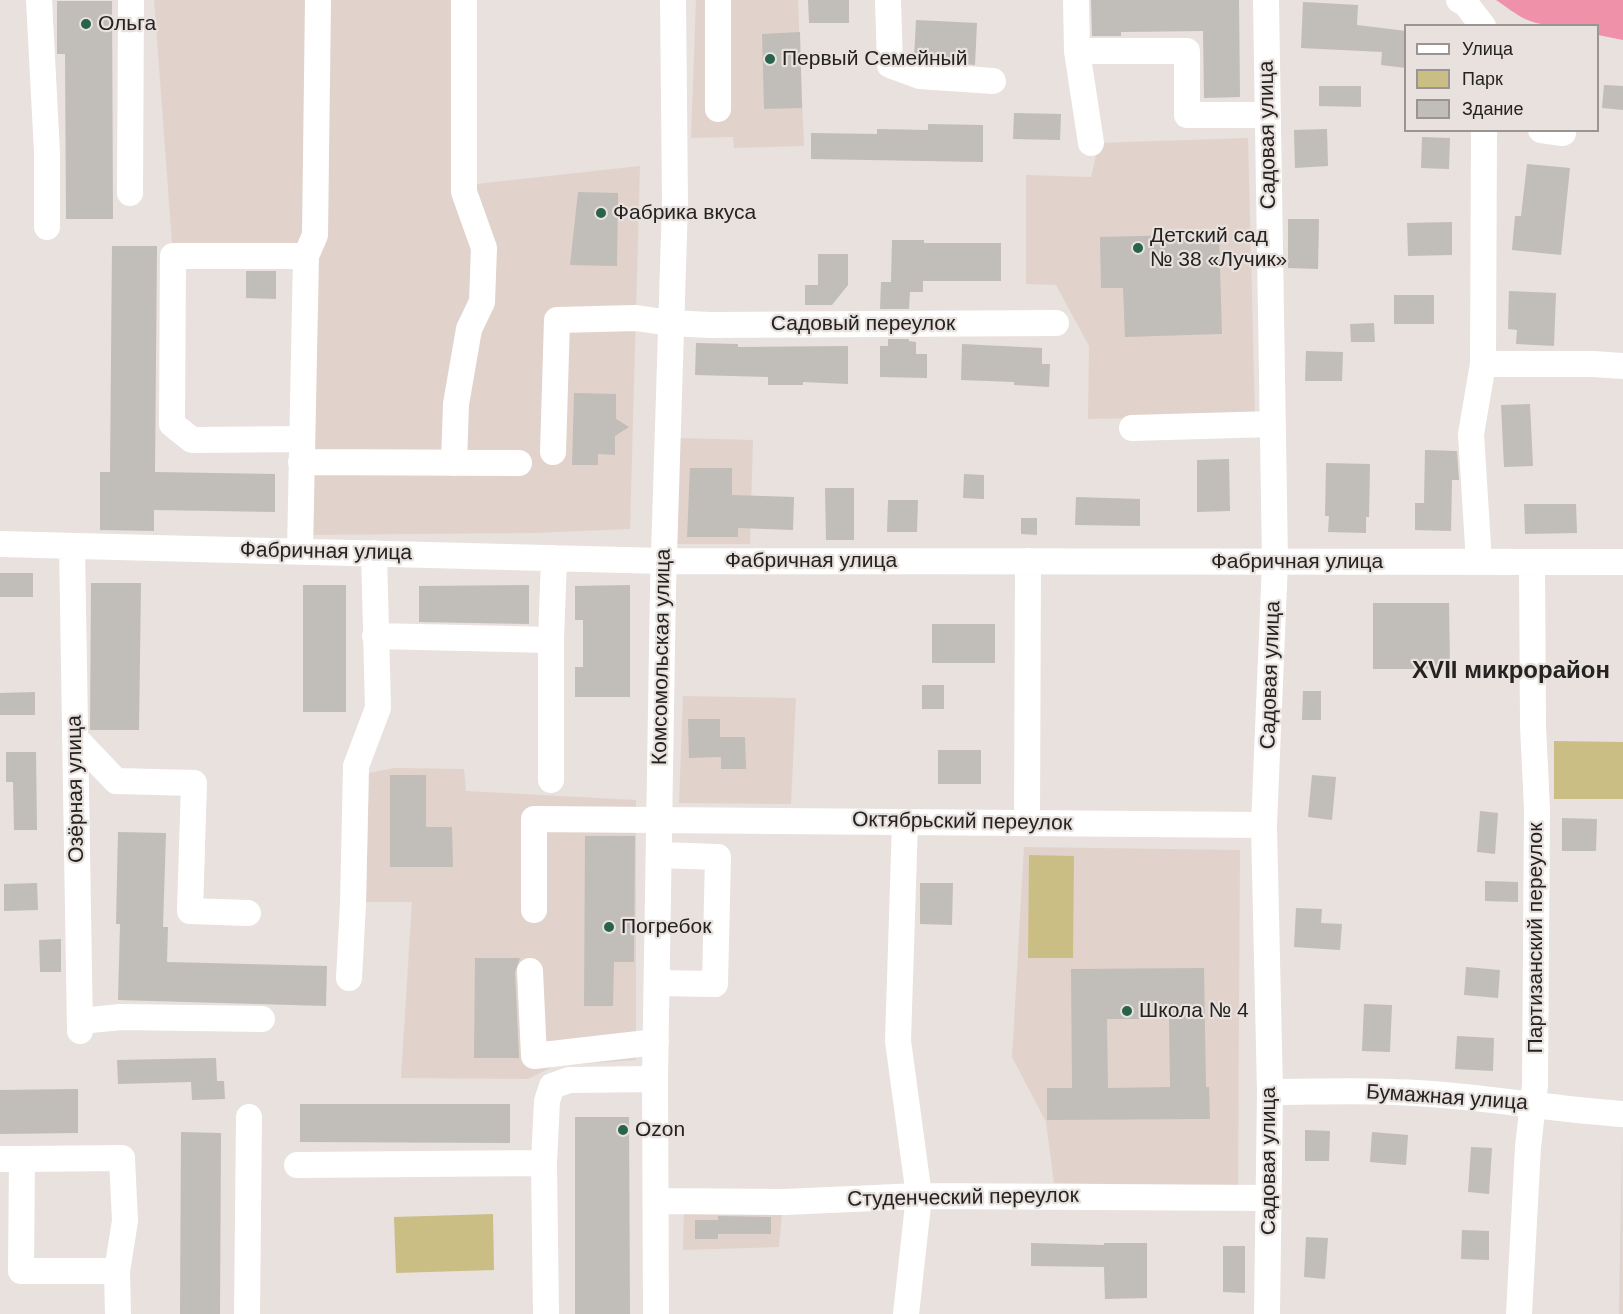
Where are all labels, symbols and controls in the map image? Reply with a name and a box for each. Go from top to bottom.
place label: Ольга [98,11,156,37]
marker: Ольга [79,17,93,31]
legend [1404,24,1599,132]
text: Улица [1462,39,1513,59]
place label: Первый Семейный [782,46,967,72]
marker: Первый Семейный [763,52,777,66]
street label: Садовая улица [1254,61,1282,209]
text: Парк [1462,69,1503,89]
text: Здание [1462,99,1523,119]
place label: Фабрика вкуса [613,200,756,226]
marker: Фабрика вкуса [594,206,608,220]
place label: Детский сад № 38 «Лучик» [1150,223,1287,273]
marker: Детский сад № 38 «Лучик» [1131,241,1145,255]
street label: Садовый переулок [771,311,955,337]
street label: Фабричная улица [240,538,412,566]
street label: Фабричная улица [725,548,897,574]
street label: Комсомольская улица [648,549,676,765]
street label: Фабричная улица [1211,549,1383,575]
street label: Садовая улица [1256,600,1286,750]
district label: XVII микрорайон [1412,657,1610,685]
street label: Озёрная улица [62,715,90,863]
street label: Октябрьский переулок [852,807,1072,837]
street label: Партизанский переулок [1523,823,1549,1053]
place label: Погребок [621,914,711,940]
marker: Погребок [602,920,616,934]
place label: Школа № 4 [1139,998,1249,1024]
marker: Школа № 4 [1120,1004,1134,1018]
street label: Бумажная улица [1365,1080,1529,1116]
street label: Садовая улица [1256,1087,1282,1235]
place label: Ozon [635,1117,685,1143]
marker: Ozon [616,1123,630,1137]
street label: Студенческий переулок [847,1183,1079,1213]

